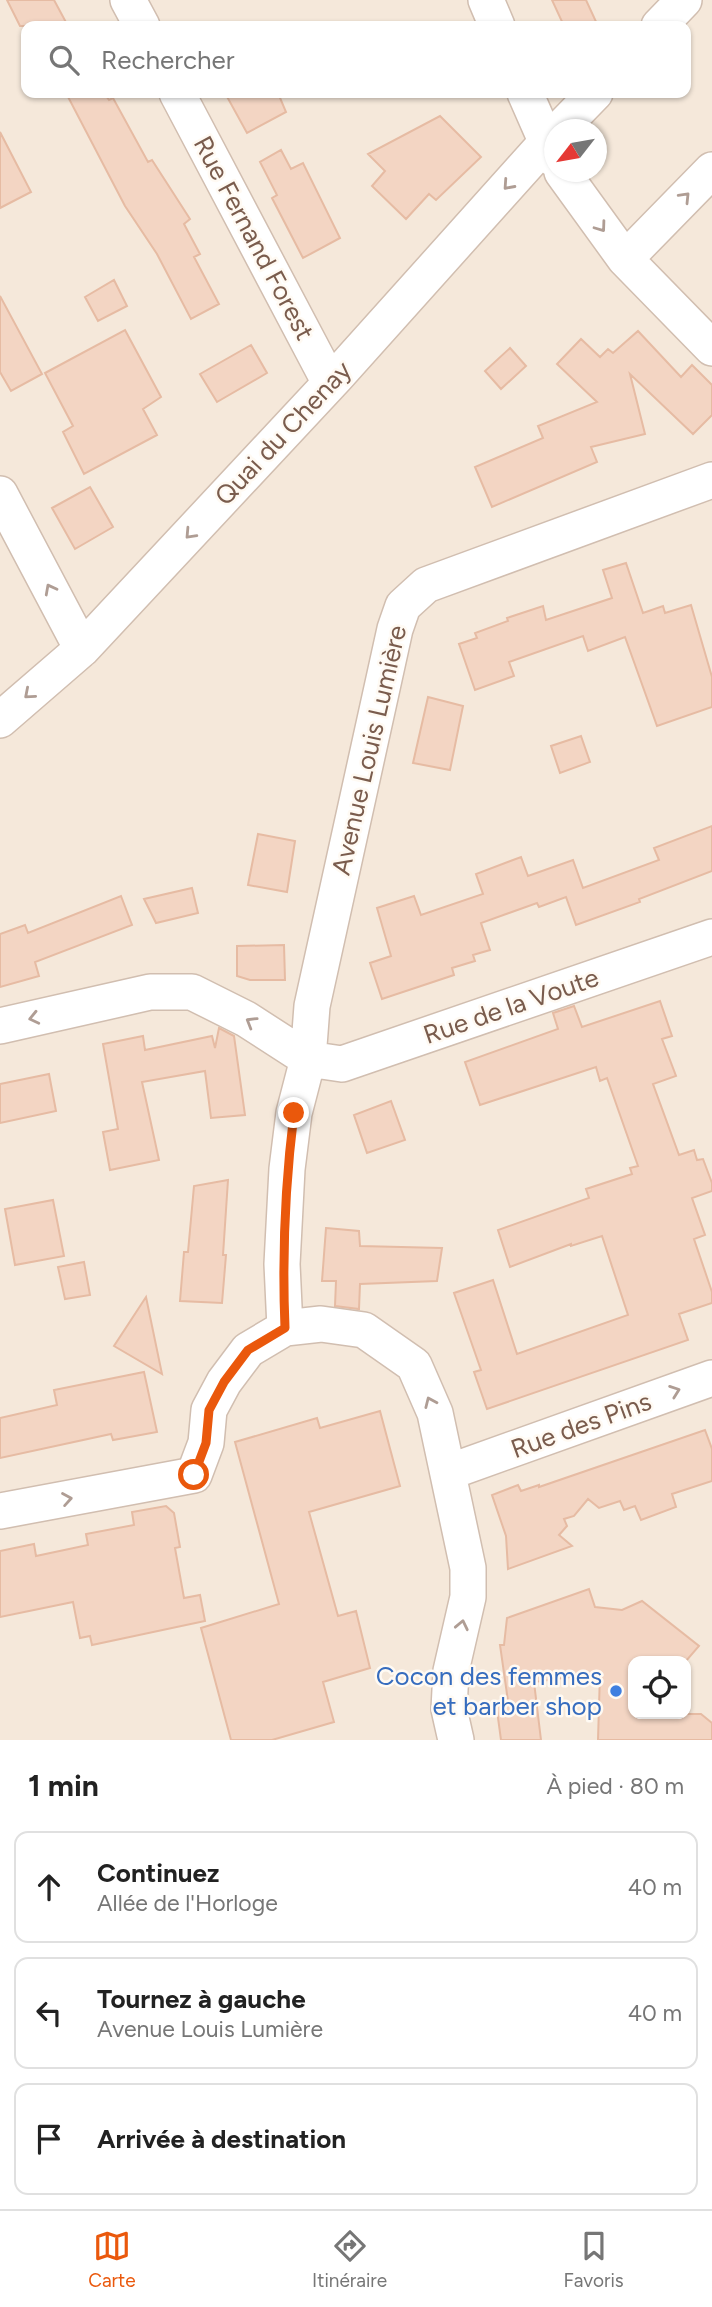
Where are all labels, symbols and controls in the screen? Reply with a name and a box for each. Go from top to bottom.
search box [21,21,691,98]
icon: search [45,41,83,79]
text: Rechercher [101,44,235,76]
north arrow [544,119,607,182]
street label: Rue Fernand Forest [187,131,321,346]
one-way arrow [504,177,517,190]
one-way arrow [677,193,690,206]
one-way arrow [593,219,605,232]
street label: Quai du Chenay [208,354,358,512]
one-way arrow [186,526,198,539]
one-way arrow [45,584,58,596]
street label: Avenue Louis Lumière [325,622,413,878]
one-way arrow [25,686,38,698]
street label: Rue de la Voute [419,961,603,1051]
one-way arrow [28,1010,40,1024]
one-way arrow [245,1018,258,1031]
route end [278,1097,309,1128]
street label: Rue des Pins [506,1385,656,1465]
one-way arrow [669,1385,681,1399]
one-way arrow [424,1397,438,1410]
route start [178,1459,209,1490]
one-way arrow [61,1492,73,1507]
one-way arrow [453,1619,468,1631]
map controls [628,1656,691,1719]
button: locate [628,1656,691,1719]
place label: Cocon des femmes et barber shop [376,1660,602,1722]
marker: Cocon des femmes et barber shop [608,1683,624,1699]
text: 1 min [28,1767,99,1804]
text: À pied · 80 m [546,1772,684,1800]
text: Continuez [97,1857,219,1889]
icon: ahead [30,1868,68,1906]
text: 40 m [628,1873,682,1901]
text: Allée de l'Horloge [97,1889,278,1917]
text: Tournez à gauche [97,1983,306,2015]
icon: left [30,1994,68,2032]
text: 40 m [628,1999,682,2027]
text: Avenue Louis Lumière [97,2015,323,2043]
icon: arrive [30,2120,68,2158]
text: Arrivée à destination [97,2123,346,2155]
tab: Carte [88,2227,136,2292]
tab: Itinéraire [312,2227,387,2292]
tab: Favoris [564,2227,624,2292]

